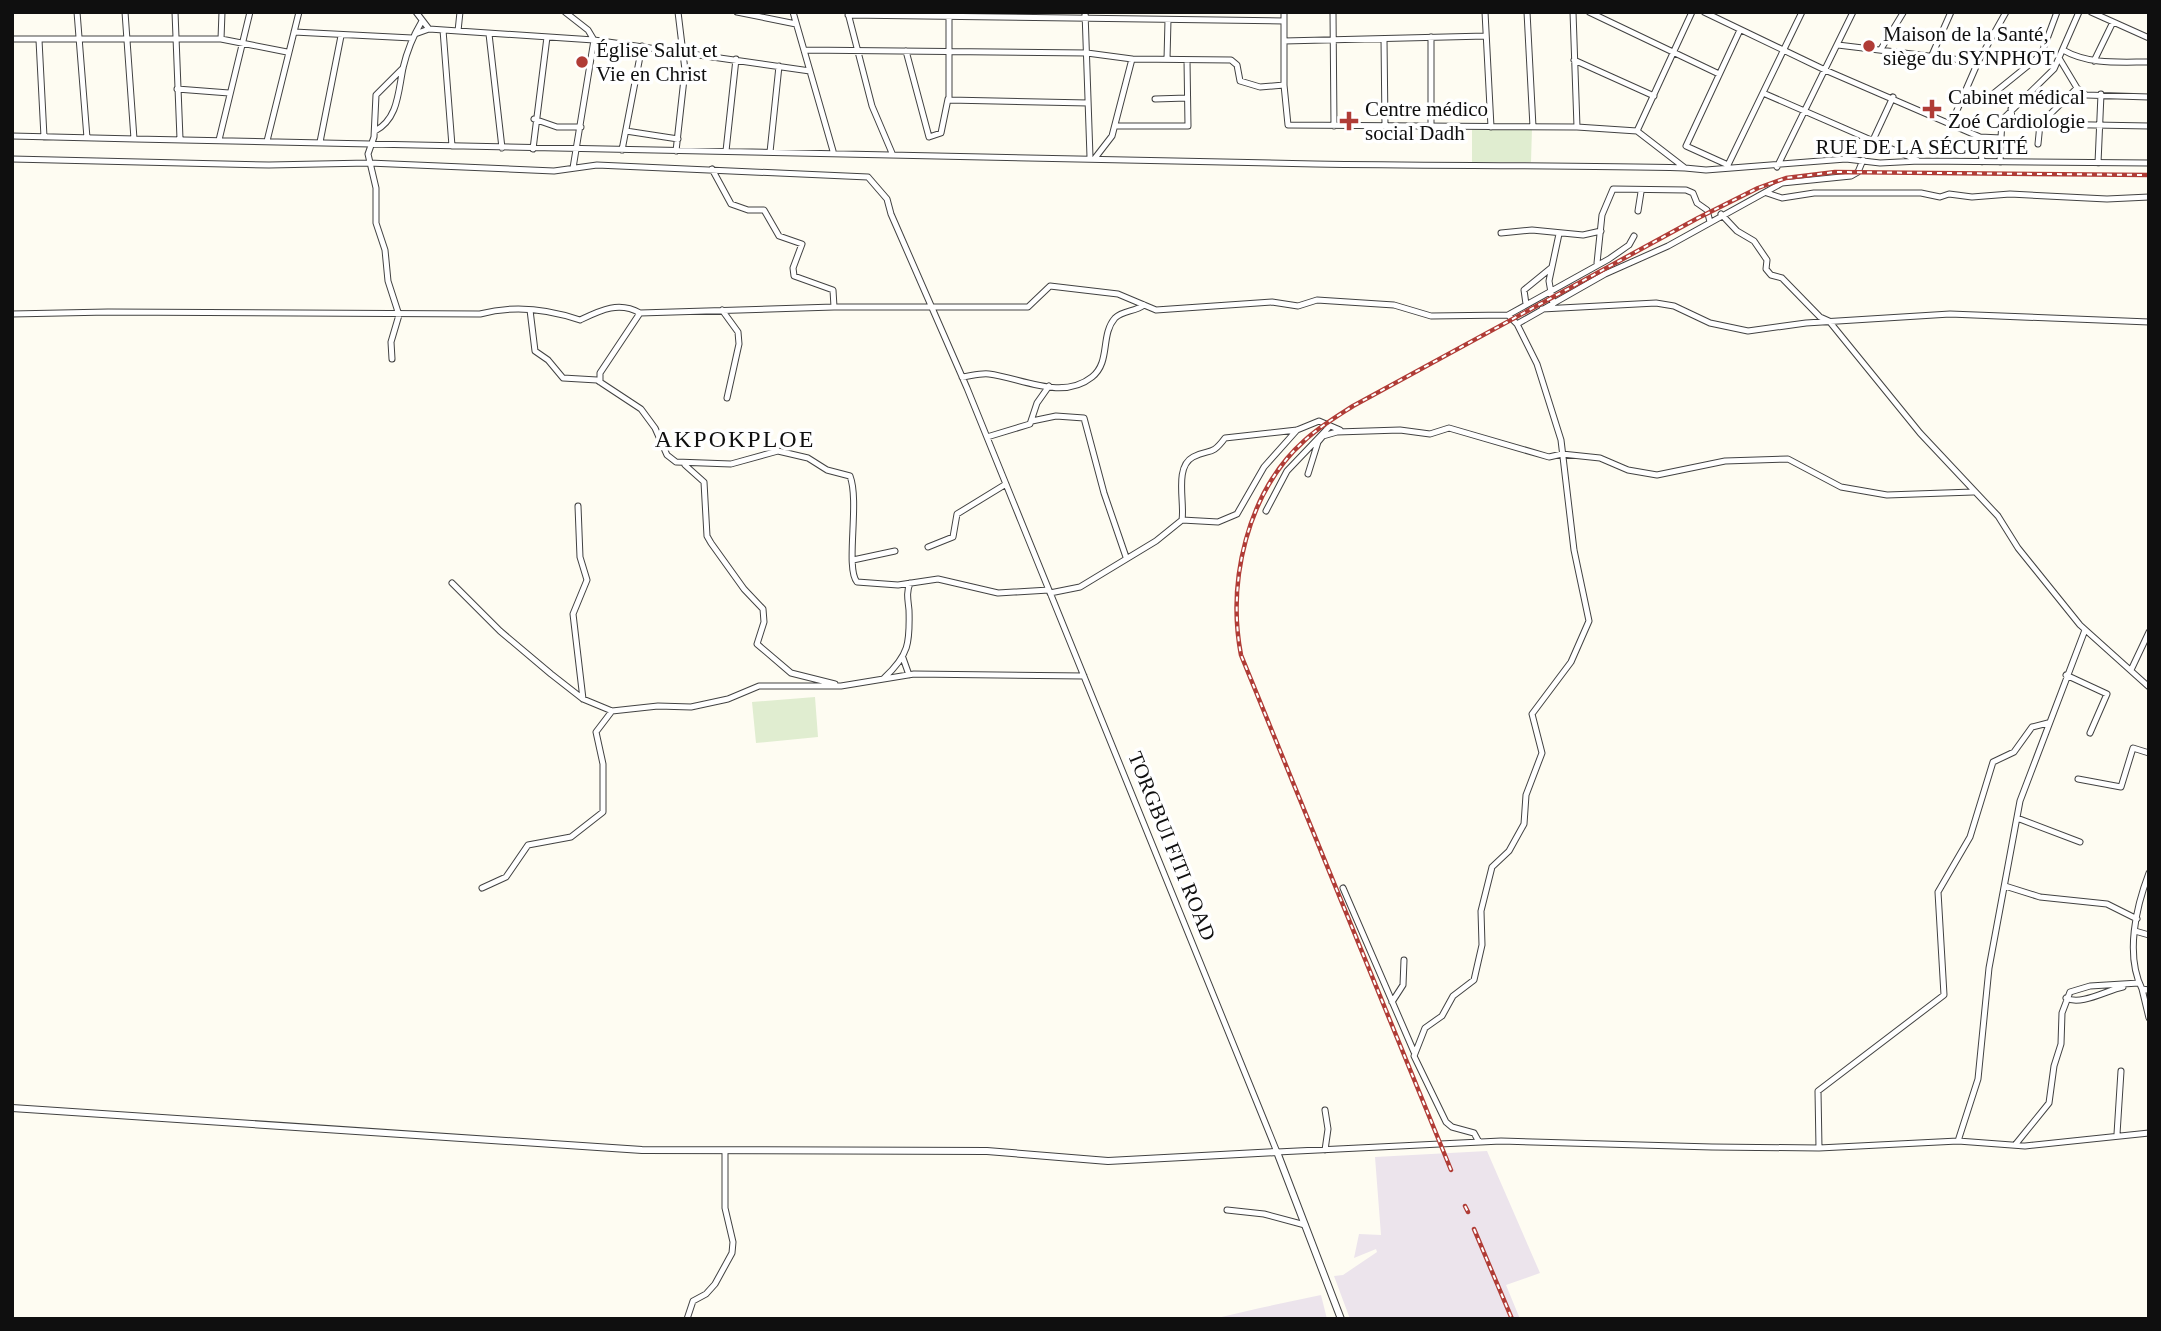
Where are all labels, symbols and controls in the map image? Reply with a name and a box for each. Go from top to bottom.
place label: Maison de la Santé, siège du SYNPHOT [1883,22,2055,70]
place label: Église Salut et Vie en Christ [596,38,717,86]
marker: Maison de la Santé, siège du SYNPHOT [1861,38,1877,54]
marker: Église Salut et Vie en Christ [574,54,590,70]
place label: Cabinet médical Zoé Cardiologie [1948,85,2085,133]
place label: Centre médico social Dadh [1365,97,1488,145]
marker: Cabinet médical Zoé Cardiologie [1922,99,1942,119]
marker: Centre médico social Dadh [1339,111,1359,131]
street label: RUE DE LA SÉCURITÉ [1816,135,2028,159]
district label: AKPOKPLOE [655,426,815,452]
street label: TORGBUI FITI ROAD [1123,748,1221,944]

